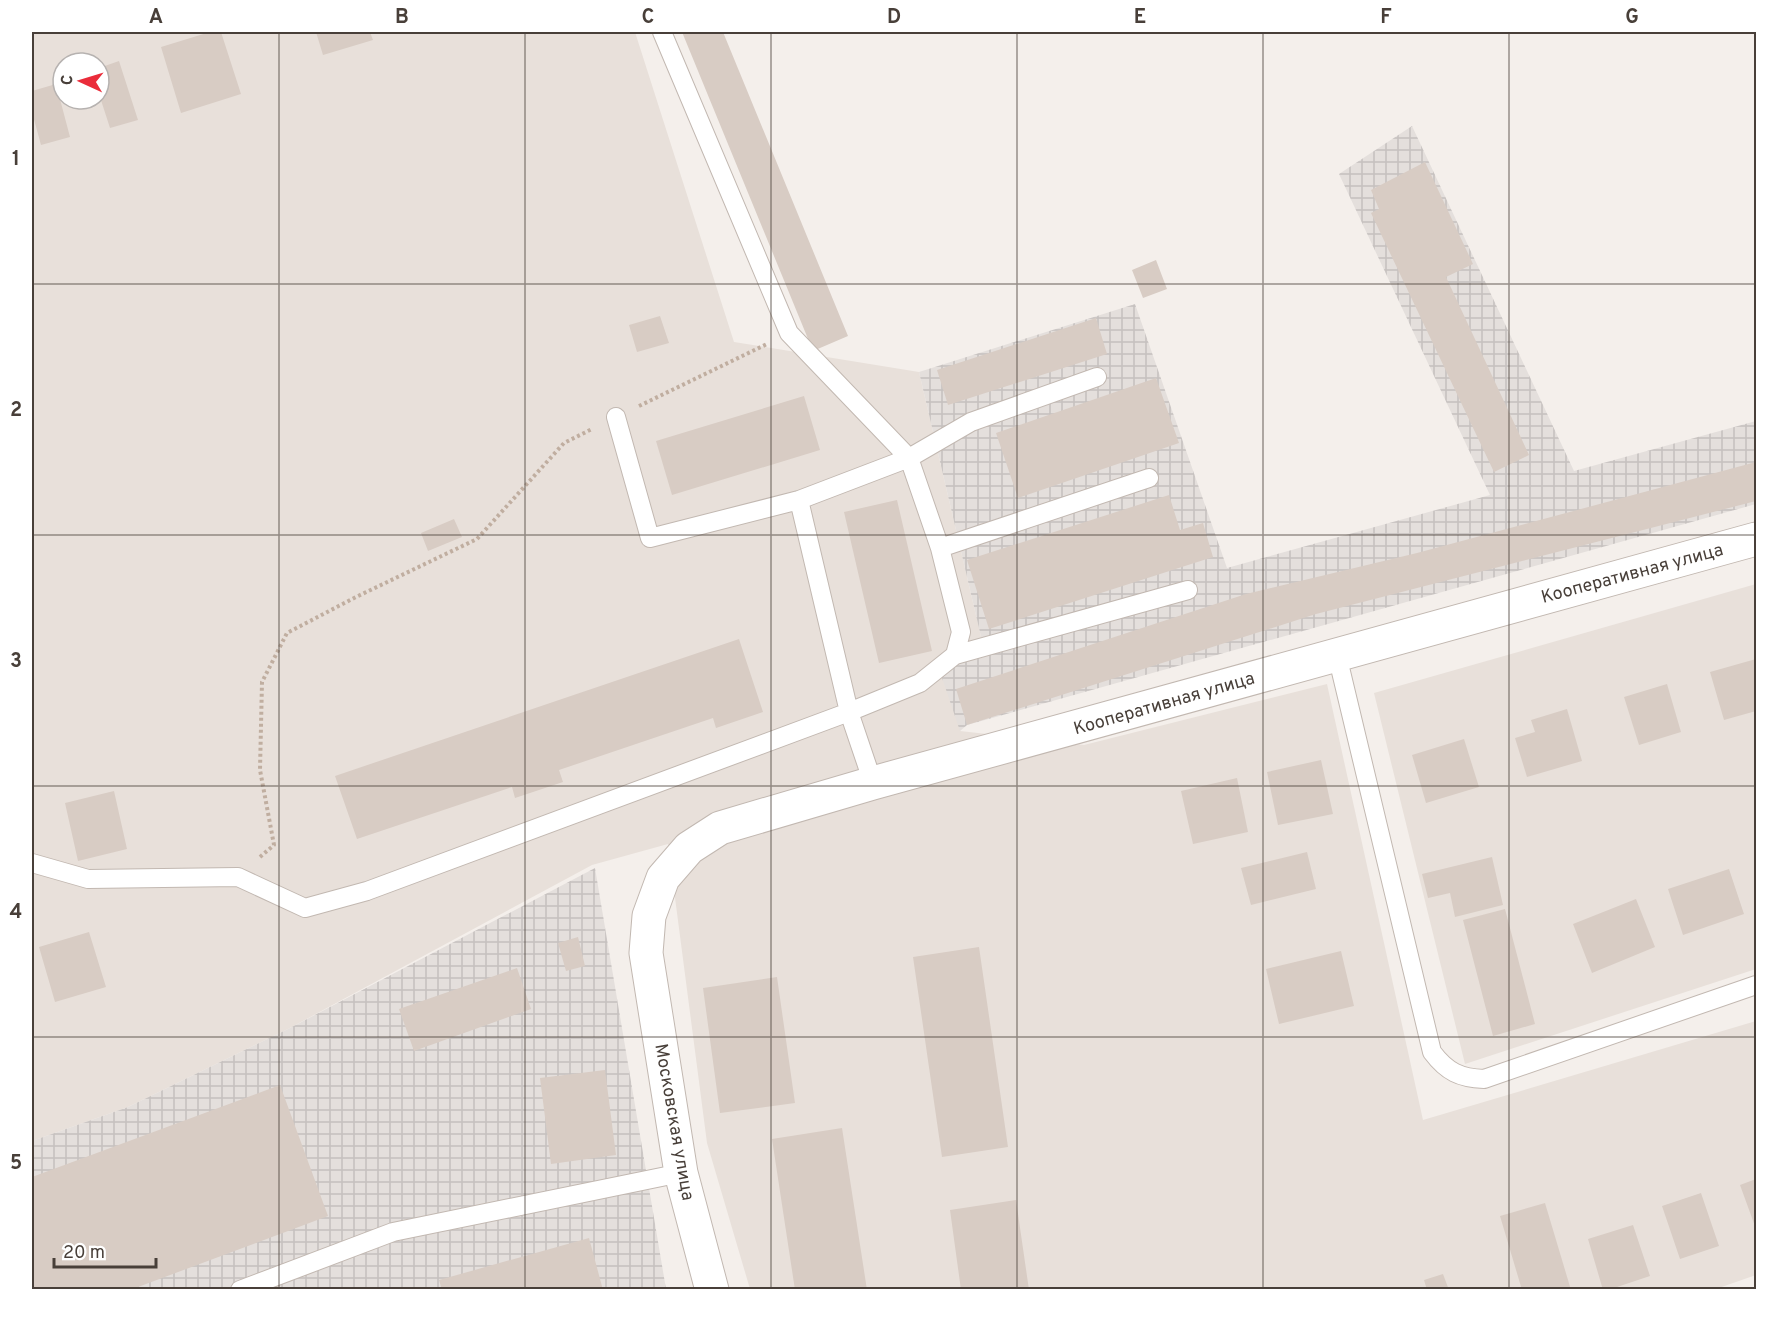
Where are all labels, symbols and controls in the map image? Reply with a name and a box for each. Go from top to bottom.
text: A [149,5,163,31]
text: B [395,5,409,31]
text: C [642,5,654,31]
text: D [887,5,901,31]
text: E [1134,5,1146,31]
text: F [1380,5,1392,31]
text: G [1625,5,1639,31]
north arrow [51,51,111,111]
text: С [58,74,78,86]
text: 1 [12,147,20,173]
text: 2 [10,398,22,424]
street label: Кооперативная улица [1539,539,1726,610]
text: 3 [10,649,22,675]
street label: Кооперативная улица [1071,668,1258,741]
text: 4 [10,900,22,926]
street label: Московская улица [648,1042,699,1203]
text: 5 [10,1151,22,1177]
scale bar [54,1231,156,1269]
text: 20 m [63,1242,105,1265]

